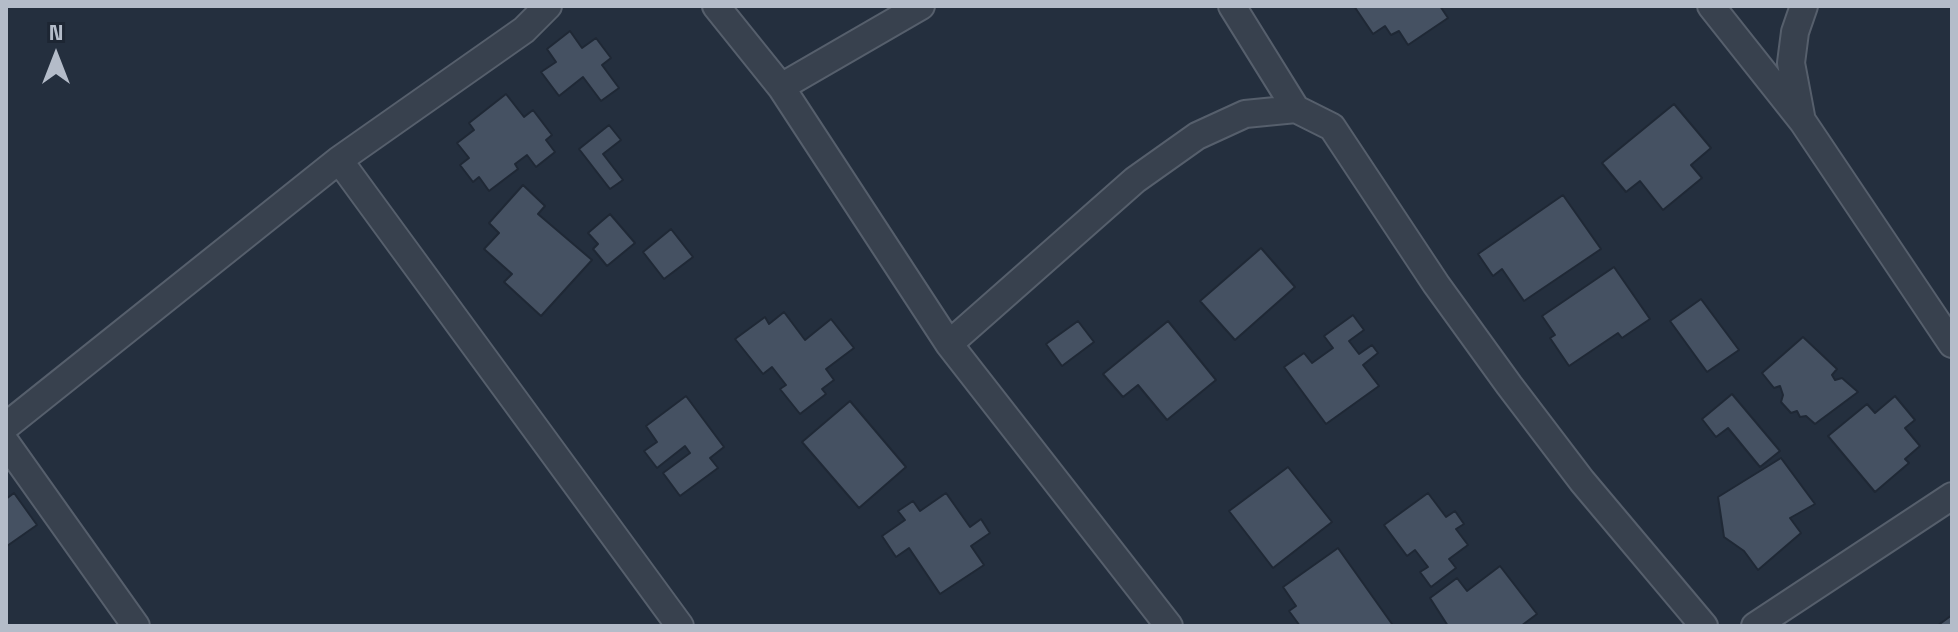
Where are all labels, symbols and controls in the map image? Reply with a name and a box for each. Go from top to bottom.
north arrow [16,16,96,96]
text: N [49,18,63,46]

